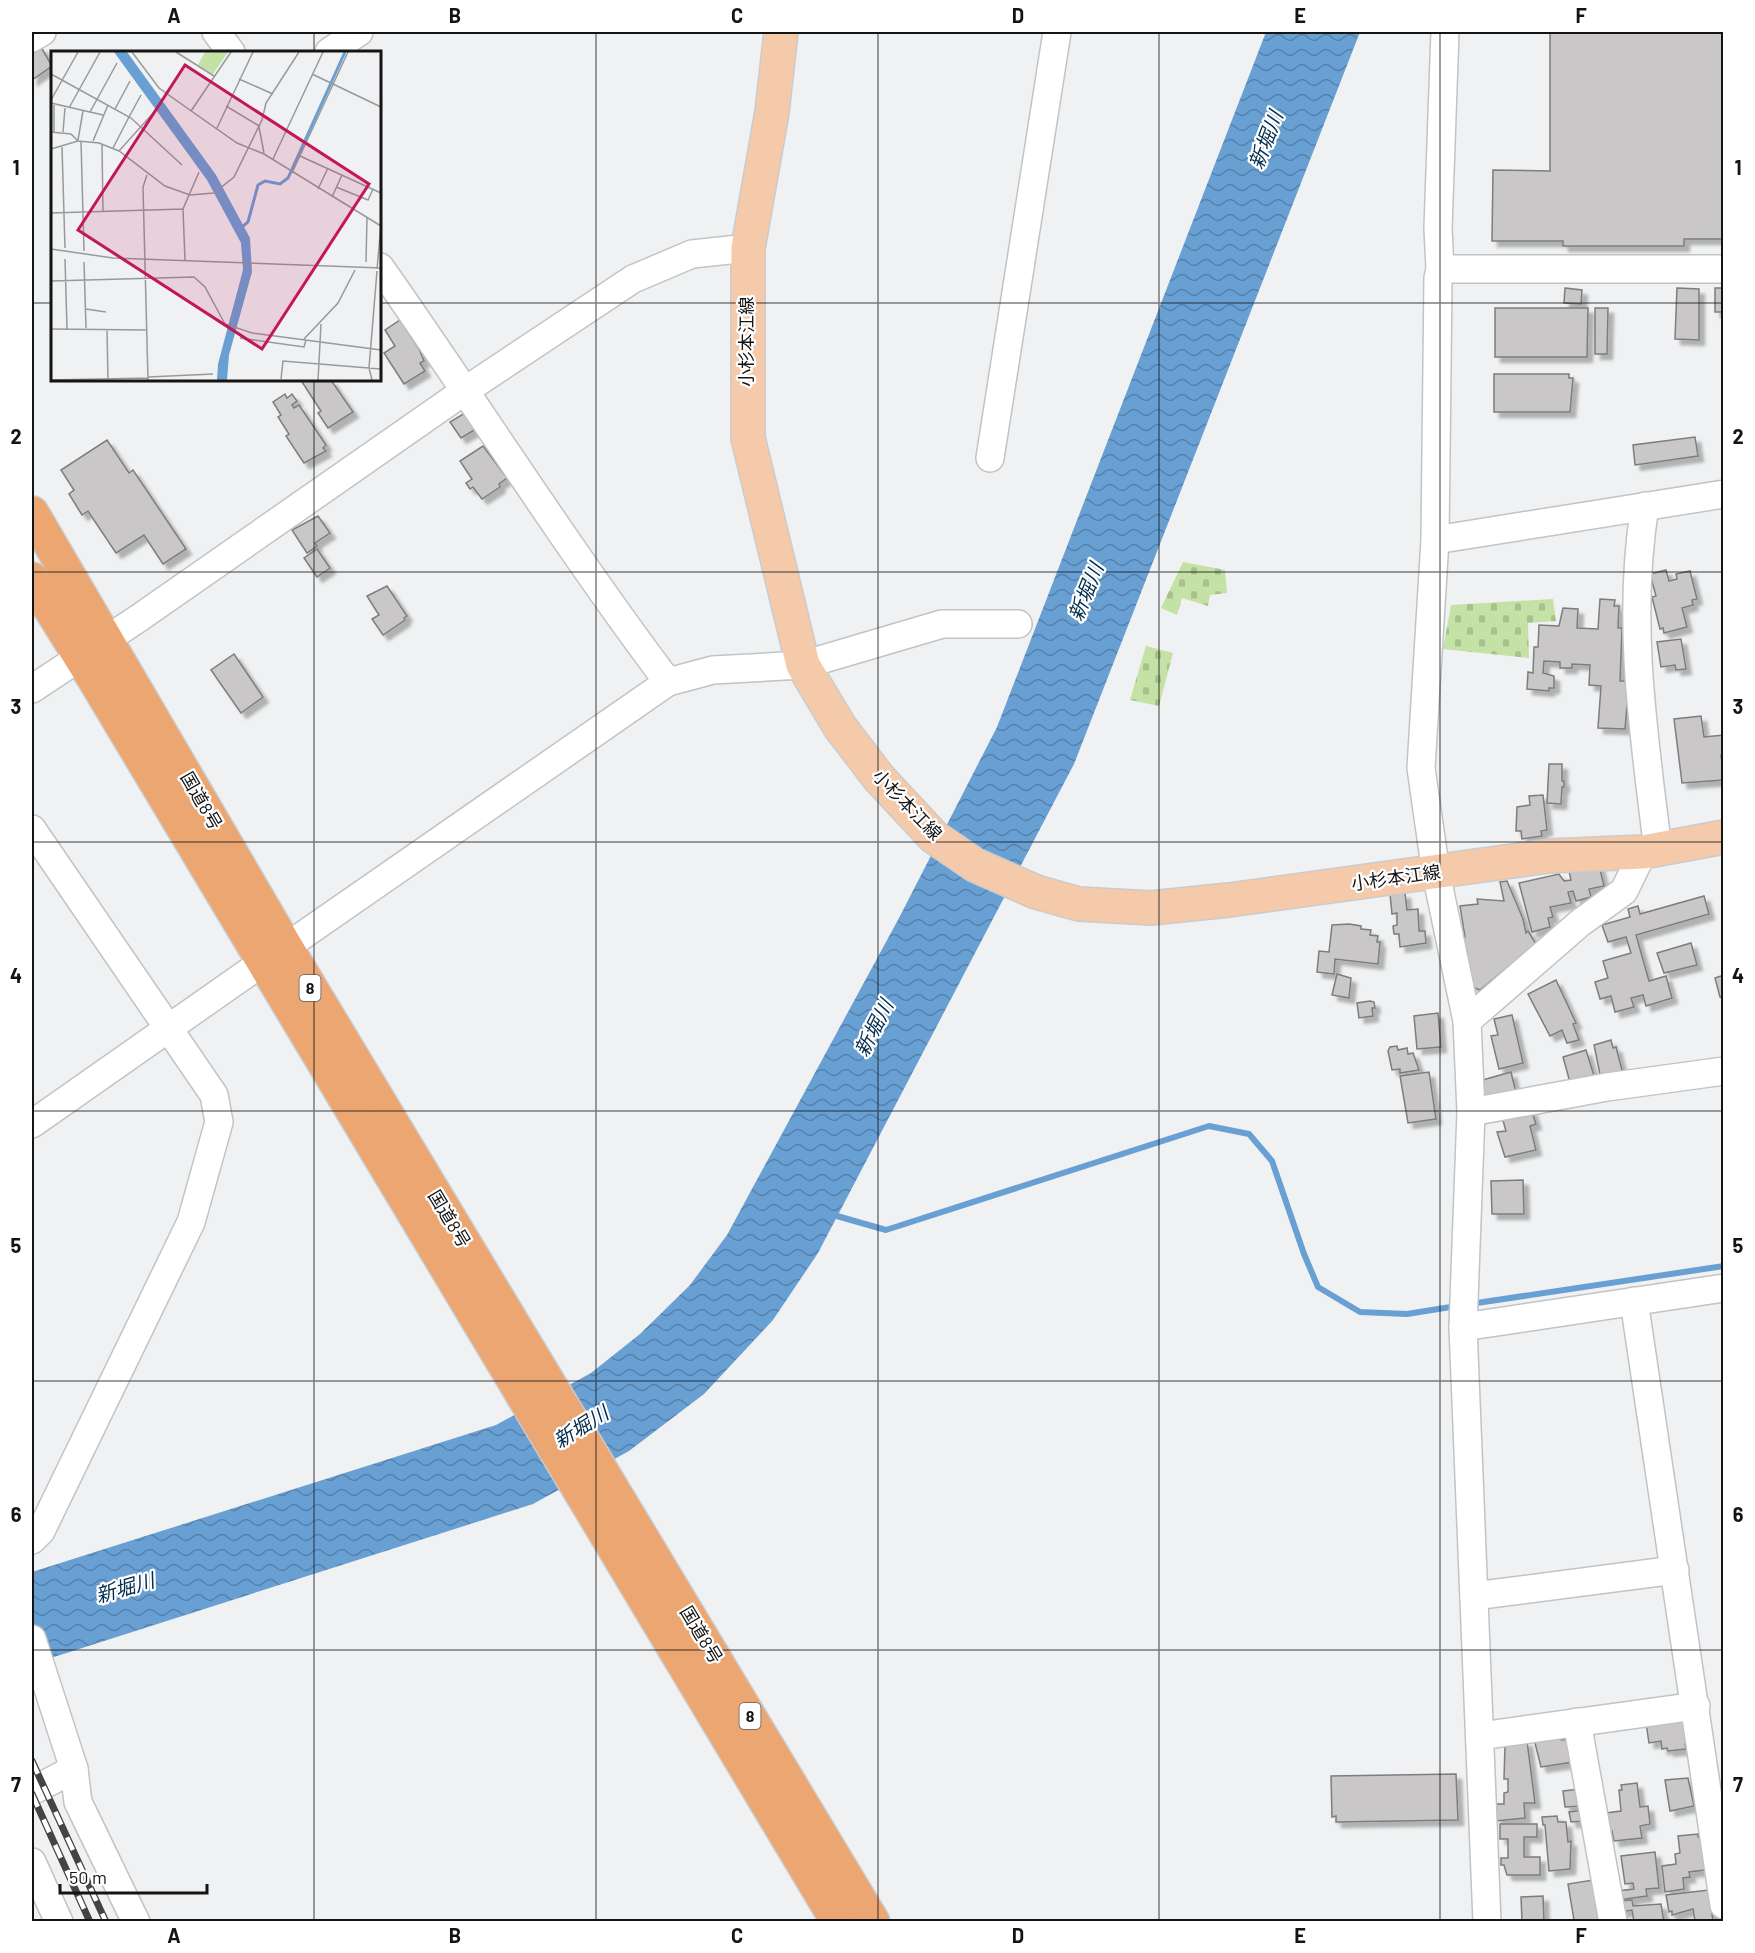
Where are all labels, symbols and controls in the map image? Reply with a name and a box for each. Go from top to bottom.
text: A [167,3,181,27]
text: B [449,3,461,27]
text: C [731,3,743,27]
text: D [1012,3,1024,27]
text: E [1294,3,1306,27]
text: F [1575,3,1587,27]
inset map [51,51,381,381]
water label: 新堀川 [1243,105,1288,172]
text: 1 [12,155,20,179]
text: 1 [1734,155,1742,179]
street label: 小杉本江線 [735,297,757,387]
text: 2 [10,424,22,448]
text: 2 [1732,424,1744,448]
water label: 新堀川 [1063,557,1108,624]
text: 3 [11,694,21,718]
text: 3 [1733,694,1743,718]
street label: 小杉本江線 [869,764,947,844]
street label: 国道8号 [176,768,227,833]
street label: 小杉本江線 [1350,860,1442,894]
text: 4 [10,963,22,987]
text: 4 [1732,963,1744,987]
road number: 8 [300,975,320,1001]
water label: 新堀川 [849,994,898,1060]
street label: 国道8号 [424,1186,476,1251]
text: 5 [11,1233,22,1257]
text: 5 [1733,1233,1744,1257]
water label: 新堀川 [549,1399,614,1452]
text: 6 [11,1502,22,1526]
text: 6 [1733,1502,1744,1526]
water label: 新堀川 [93,1567,159,1607]
street label: 国道8号 [676,1602,728,1667]
road number: 8 [740,1703,760,1729]
text: 7 [11,1772,21,1796]
text: 7 [1733,1772,1743,1796]
scale bar [60,1857,207,1895]
text: 50 m [69,1866,107,1888]
text: A [167,1923,181,1947]
text: B [449,1923,461,1947]
text: C [731,1923,743,1947]
text: D [1012,1923,1024,1947]
text: E [1294,1923,1306,1947]
text: F [1575,1923,1587,1947]

